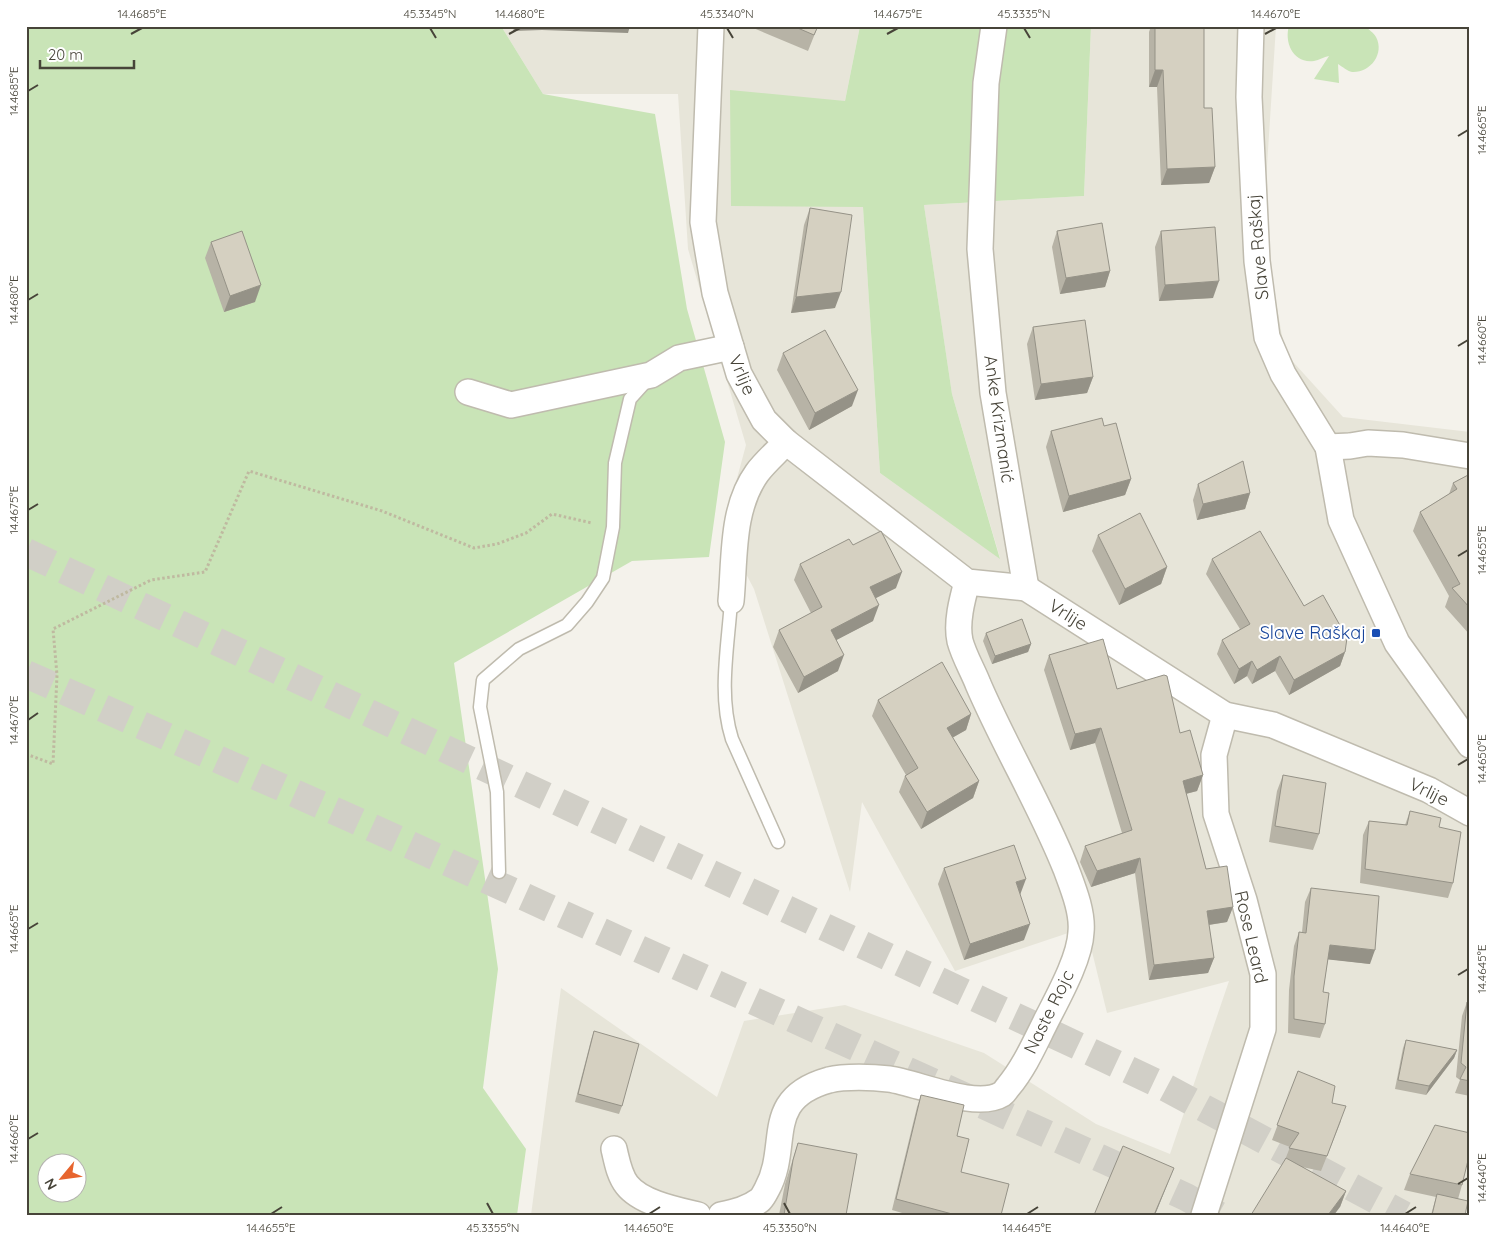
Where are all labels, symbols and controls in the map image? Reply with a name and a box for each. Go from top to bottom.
text: 14.4685°E [118,6,167,21]
text: 45.3345°N [403,6,457,21]
text: 14.4680°E [495,6,545,21]
text: 45.3340°N [700,6,754,21]
text: 14.4675°E [874,6,923,21]
text: 45.3335°N [998,6,1050,21]
text: 14.4670°E [1251,6,1301,21]
scale bar [40,38,134,70]
text: 20 m [48,45,83,64]
text: 14.4685°E [6,66,21,116]
text: 14.4665°E [1474,105,1489,154]
street label: Slave Raškaj [1241,193,1274,301]
text: 14.4680°E [6,275,21,325]
text: 14.4660°E [1474,315,1489,365]
street label: Vrlije [724,351,761,398]
street label: Anke Krizmanić [979,354,1020,484]
text: 14.4675°E [6,485,21,534]
text: 14.4655°E [1474,525,1489,575]
street label: Vrlije [1044,594,1092,635]
place label: Slave Raškaj [1260,621,1366,644]
marker: Slave Raškaj [1370,627,1382,639]
text: 14.4670°E [6,695,21,745]
text: 14.4650°E [1474,734,1489,784]
street label: Vrlije [1405,772,1453,811]
street label: Rose Leard [1230,888,1273,986]
text: 14.4665°E [6,904,21,953]
text: 14.4645°E [1474,944,1489,994]
street label: Naste Rojc [1018,966,1079,1058]
text: 14.4660°E [6,1114,21,1164]
text: 14.4640°E [1474,1153,1489,1203]
north arrow [38,1154,88,1204]
text: N [40,1175,61,1193]
text: 14.4655°E [246,1220,296,1235]
text: 45.3355°N [466,1220,520,1235]
text: 14.4650°E [624,1220,674,1235]
text: 45.3350°N [763,1220,817,1235]
text: 14.4645°E [1002,1220,1052,1235]
text: 14.4640°E [1380,1220,1430,1235]

